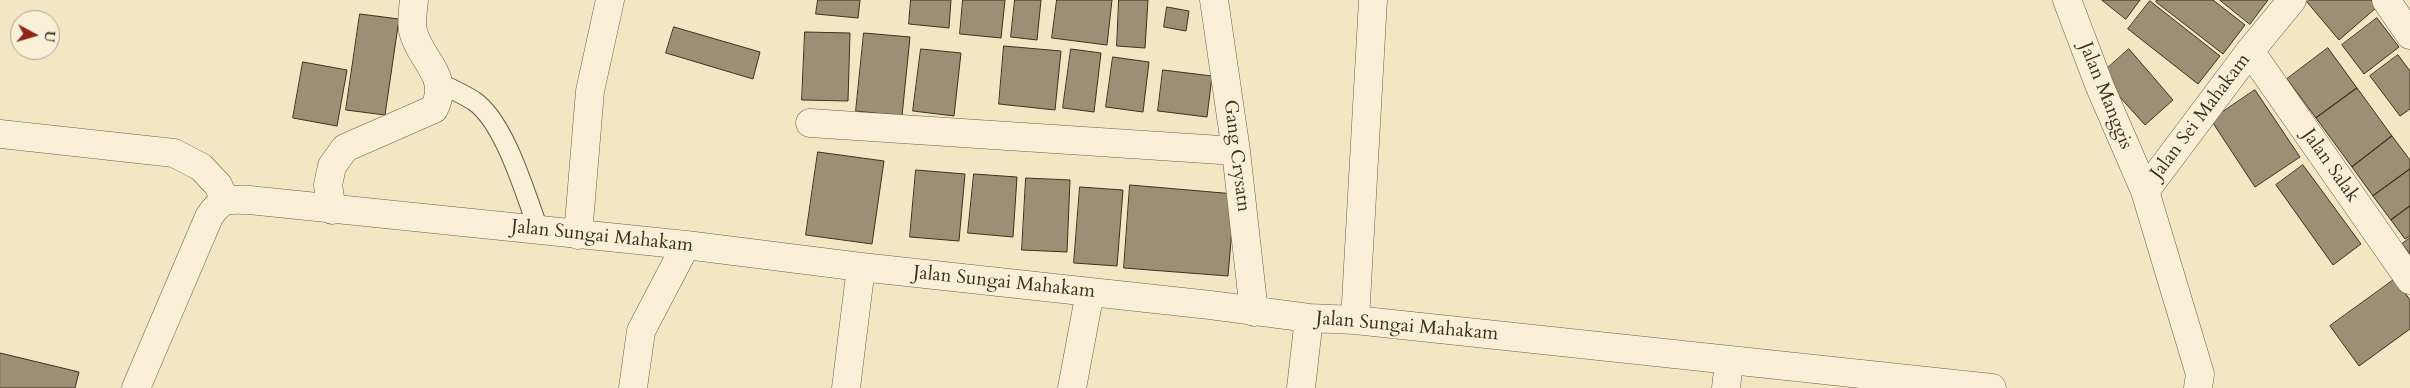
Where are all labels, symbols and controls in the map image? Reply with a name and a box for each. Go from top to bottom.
north arrow [10,10,60,60]
text: U [39,30,59,43]
street label: Jalan Manggis [2073,39,2137,153]
street label: Jalan Sei Mahakam [2146,50,2256,184]
street label: Gang Crysatn [1218,99,1254,213]
street label: Jalan Salak [2296,125,2364,207]
street label: Jalan Sungai Mahakam [510,216,694,258]
street label: Jalan Sungai Mahakam [912,262,1096,304]
street label: Jalan Sungai Mahakam [1315,308,1499,346]

